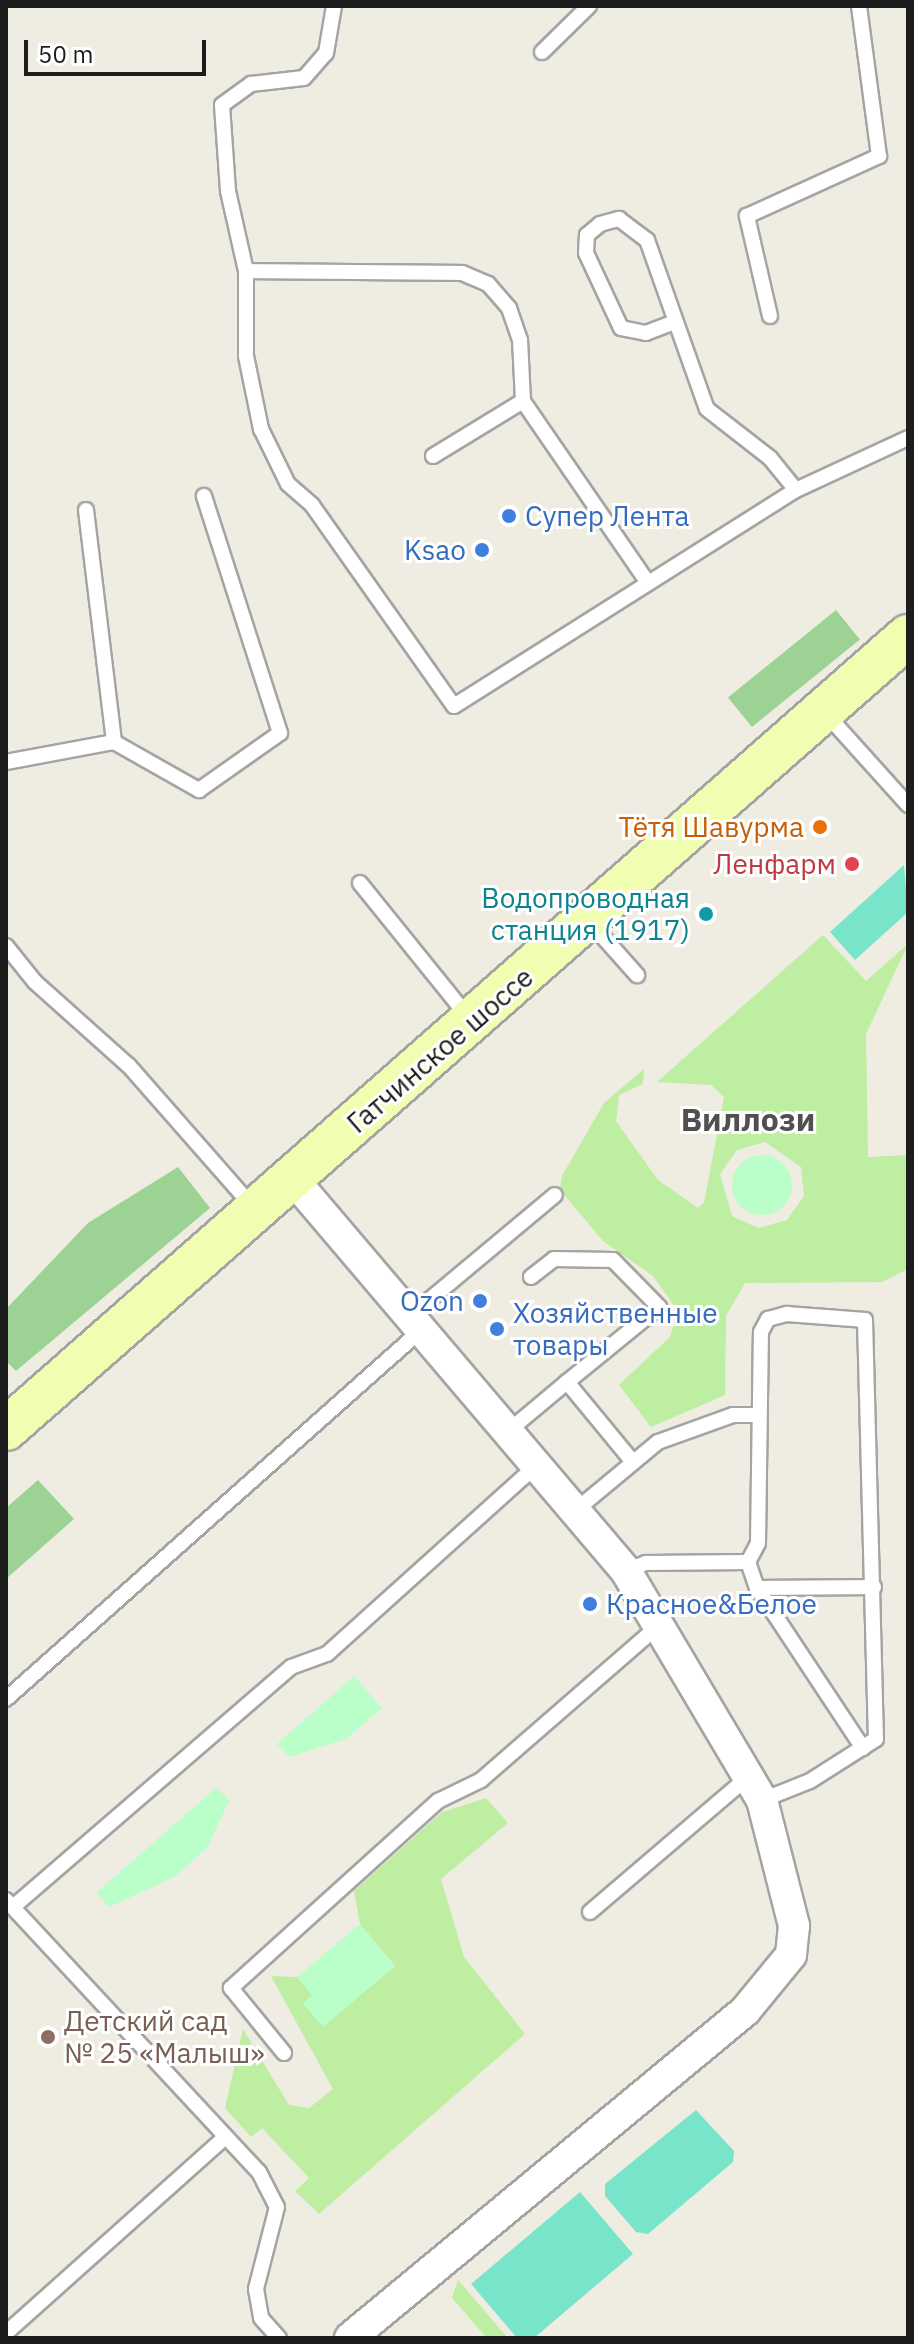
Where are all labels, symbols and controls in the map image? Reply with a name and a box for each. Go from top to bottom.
scale bar [28,24,210,74]
text: 50 m [38,38,93,70]
place label: Супер Лента [525,499,689,533]
marker: Супер Лента [500,507,518,525]
place label: Ksao [404,533,466,567]
marker: Ksao [473,541,491,559]
place label: Тётя Шавурма [618,810,804,844]
marker: Тётя Шавурма [811,818,829,836]
place label: Ленфарм [713,847,836,881]
marker: Ленфарм [843,855,861,873]
place label: Водопроводная станция (1917) [481,881,690,947]
marker: Водопроводная станция (1917) [697,905,715,923]
street label: Гатчинское шоссе [340,960,540,1140]
district label: Виллози [681,1100,815,1138]
place label: Ozon [400,1284,464,1318]
marker: Ozon [471,1292,489,1310]
place label: Хозяйственные товары [513,1296,718,1362]
marker: Хозяйственные товары [488,1320,506,1338]
place label: Красное&Белое [606,1587,817,1621]
marker: Красное&Белое [581,1595,599,1613]
place label: Детский сад № 25 «Малыш» [64,2004,265,2070]
marker: Детский сад № 25 «Малыш» [39,2028,57,2046]

